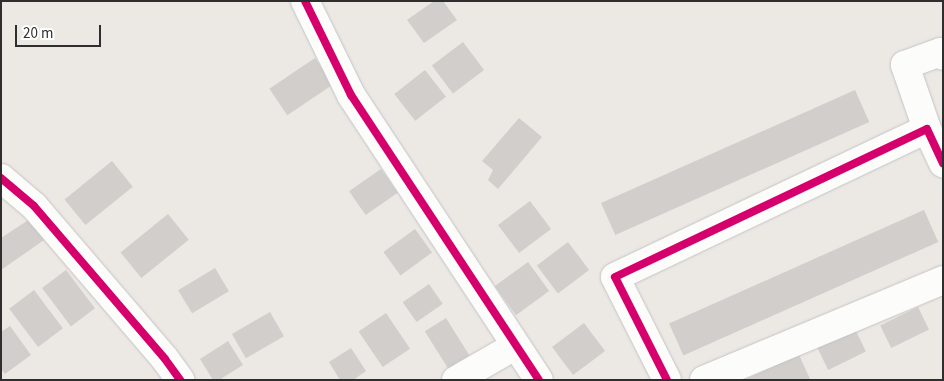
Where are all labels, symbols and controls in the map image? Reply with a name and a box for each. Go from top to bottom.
scale bar [18,15,104,47]
text: 20 m [23,23,53,44]

